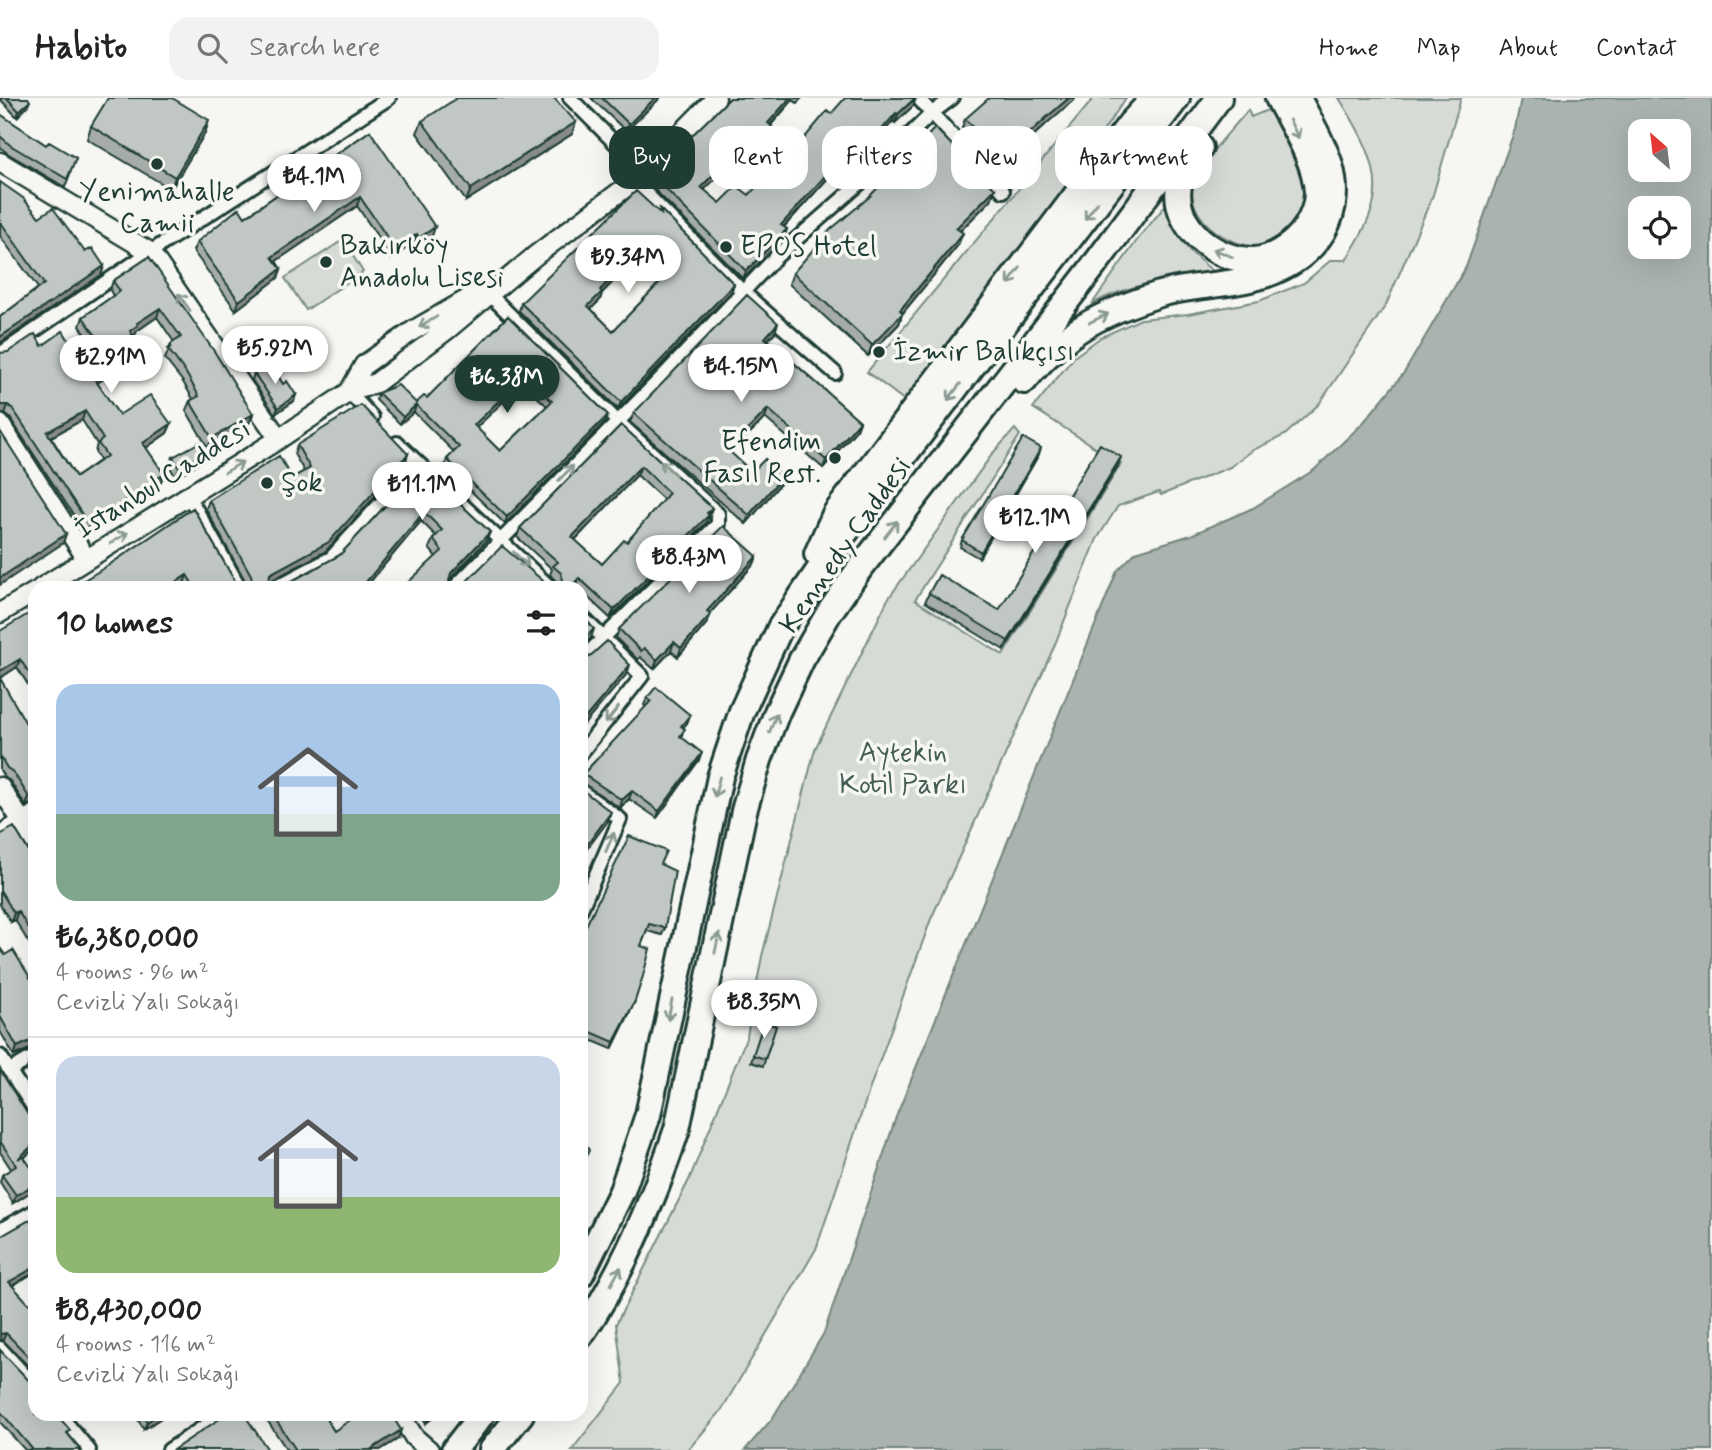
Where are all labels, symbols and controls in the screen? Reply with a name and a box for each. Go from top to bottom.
search box [169,17,659,80]
text: Habito [35,26,127,70]
icon: search [193,29,231,67]
text: Search here [249,31,380,65]
text: Home [1319,33,1379,64]
text: Map [1417,33,1461,64]
text: About [1499,33,1558,64]
text: Contact [1596,33,1677,64]
one-way arrow [1288,118,1301,139]
north arrow [1628,119,1690,182]
map controls [1628,119,1691,259]
chip: Buy [609,126,695,189]
chip: Rent [709,126,808,189]
chip: Filters [822,126,937,189]
chip: New [951,126,1041,189]
chip: Apartment [1055,126,1212,189]
pin: ₺4.1M [265,155,363,214]
marker: Yenimahalle Camii [149,156,165,172]
text: ₺4.1M [283,162,345,192]
place label: Yenimahalle Camii [79,174,235,243]
button: locate [1628,196,1691,259]
one-way arrow [1084,201,1099,220]
place label: Bakırköy Anadolu Lisesi [340,228,504,297]
place label: EPOS Hotel [740,229,877,266]
pin: ₺9.34M [571,236,685,295]
marker: EPOS Hotel [718,239,734,255]
text: ₺9.34M [591,243,665,273]
one-way arrow [1213,245,1234,258]
marker: Bakırköy Anadolu Lisesi [318,254,334,270]
one-way arrow [1007,267,1022,285]
one-way arrow [177,293,191,312]
one-way arrow [1088,310,1109,324]
one-way arrow [419,315,439,329]
pin: ₺5.92M [218,327,332,386]
text: ₺5.92M [237,334,313,364]
place label: İzmir Balıkçısı [893,334,1074,371]
pin: ₺2.91M [54,336,168,395]
text: ₺2.91M [76,343,146,373]
pin: ₺4.15M [684,344,798,404]
marker: İzmir Balıkçısı [871,344,887,360]
text: ₺4.15M [704,352,778,382]
pin: ₺6.38M [450,356,564,415]
text: ₺6.38M [471,363,543,393]
one-way arrow [946,382,961,401]
street label: İstanbul Caddesi [68,411,258,549]
place label: Efendim Fasıl Rest. [703,424,821,493]
marker: Efendim Fasıl Rest. [827,450,843,466]
street label: Kennedy Caddesi [771,451,921,641]
one-way arrow [223,459,243,473]
one-way arrow [660,459,677,476]
pin: ₺11.1M [365,462,479,522]
place label: Şok [281,465,323,502]
one-way arrow [557,465,574,482]
text: ₺11.1M [388,470,456,500]
marker: Şok [259,475,275,491]
pin: ₺12.1M [978,496,1092,555]
text: ₺12.1M [1000,503,1070,533]
one-way arrow [883,520,898,539]
one-way arrow [108,530,128,544]
pin: ₺8.43M [632,536,746,595]
text: ₺8.43M [652,543,726,573]
one-way arrow [512,550,529,567]
text: 10 homes [56,604,173,643]
icon: filters [522,604,560,642]
one-way arrow [604,705,620,723]
one-way arrow [767,712,780,734]
icon: home [245,729,371,855]
park label: Aytekin Kotil Parkı [839,735,967,804]
one-way arrow [710,775,724,798]
one-way arrow [604,832,617,853]
text: ₺6,380,000 [56,919,199,958]
one-way arrow [710,932,724,955]
text: 4 rooms · 96 m² [56,958,209,988]
pin: ₺8.35M [707,981,821,1040]
text: Cevizli Yalı Sokağı [56,988,239,1018]
text: ₺8.35M [727,988,801,1018]
one-way arrow [663,998,677,1021]
icon: home [245,1101,371,1227]
one-way arrow [610,1266,623,1287]
text: ₺8,430,000 [56,1291,202,1330]
text: 4 rooms · 116 m² [56,1330,216,1360]
text: Cevizli Yalı Sokağı [56,1360,239,1390]

